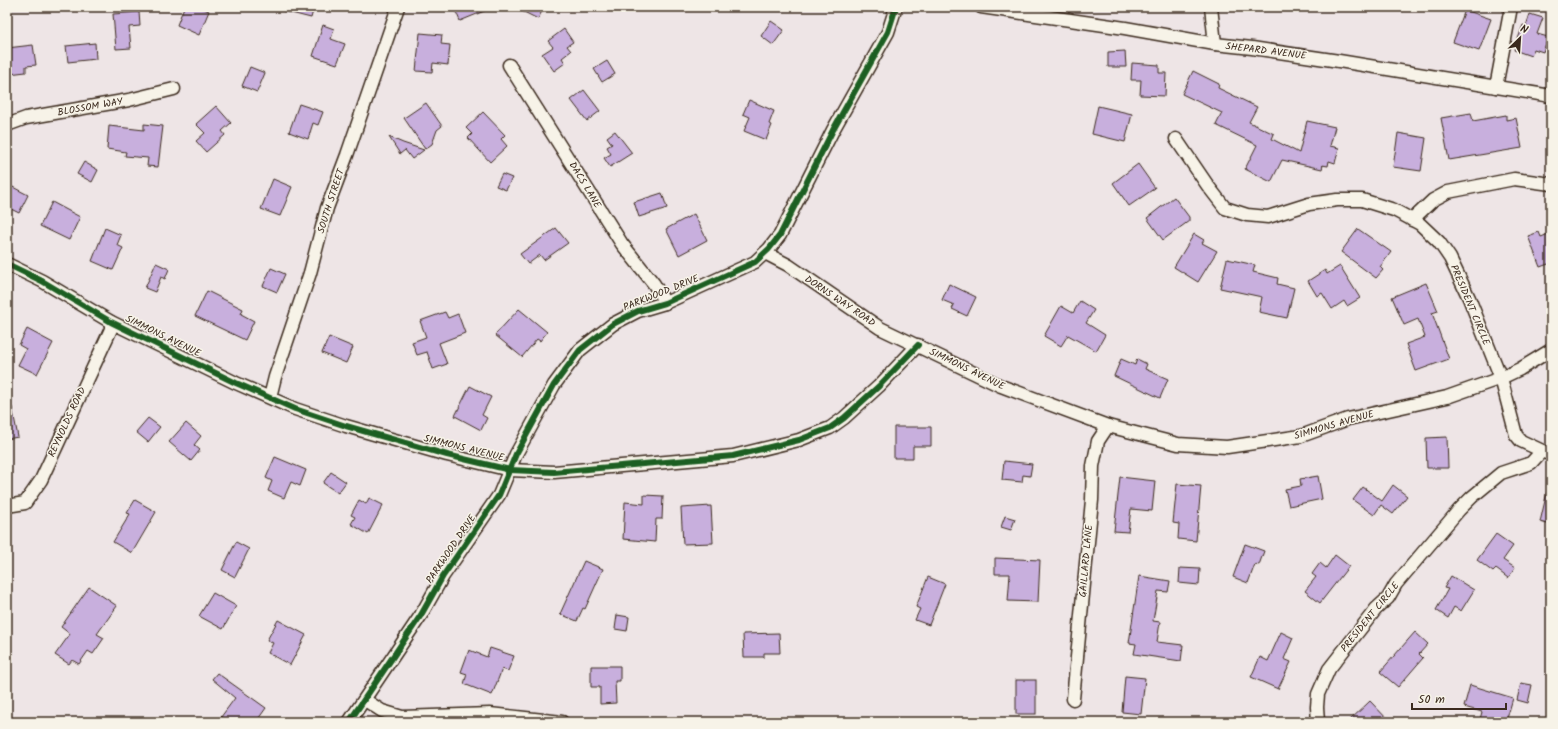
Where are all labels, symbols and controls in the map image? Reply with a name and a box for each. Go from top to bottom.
north arrow [1500,18,1540,58]
text: N [1517,20,1531,39]
street label: SHEPARD AVENUE [1225,38,1309,64]
street label: BLOSSOM WAY [56,93,125,121]
street label: DACS LANE [565,159,606,212]
street label: SOUTH STREET [313,165,349,235]
street label: PRESIDENT CIRCLE [1446,262,1495,349]
street label: PARKWOOD DRIVE [621,270,702,315]
street label: DORNS WAY ROAD [801,271,879,331]
street label: SIMMONS AVENUE [123,311,205,362]
street label: SIMMONS AVENUE [927,344,1009,395]
street label: REYNOLDS ROAD [44,384,91,460]
street label: SIMMONS AVENUE [1292,406,1377,444]
street label: SIMMONS AVENUE [422,430,507,466]
street label: PARKWOOD DRIVE [422,510,481,587]
street label: GAILLARD LANE [1075,523,1097,598]
street label: PRESIDENT CIRCLE [1337,578,1404,656]
scale bar [1412,685,1506,711]
text: 50 m [1418,690,1445,709]

